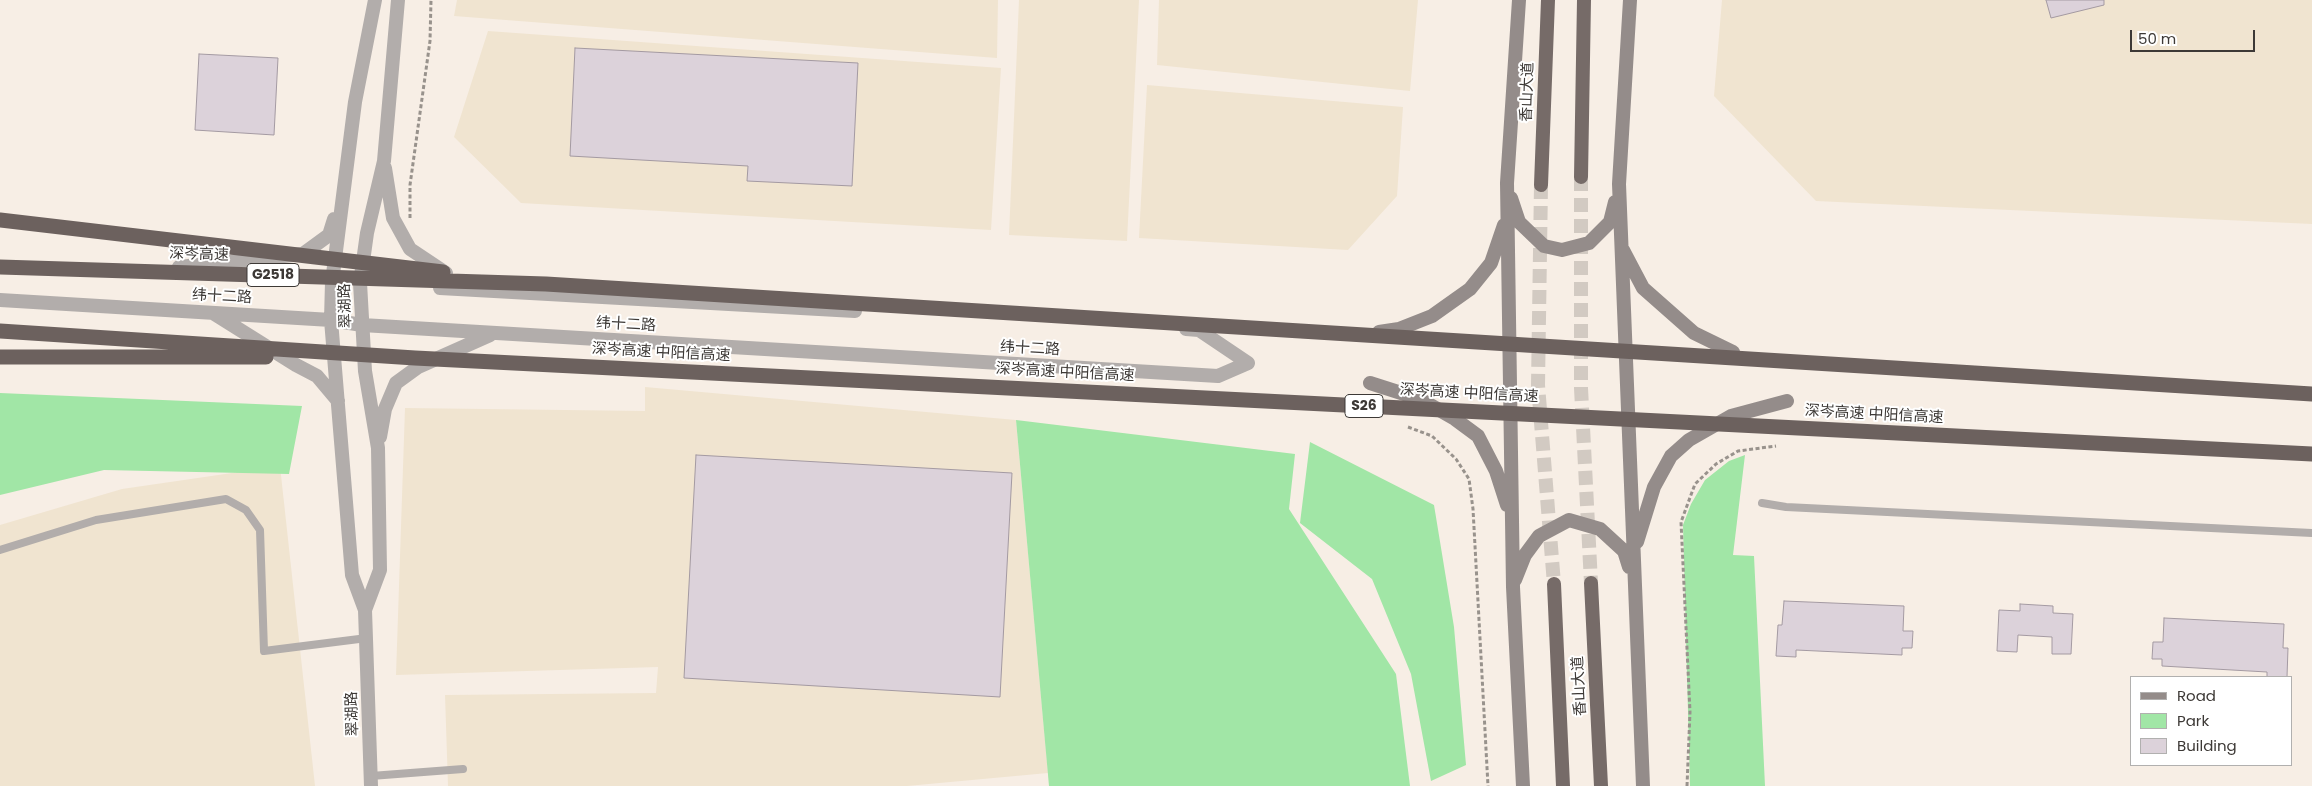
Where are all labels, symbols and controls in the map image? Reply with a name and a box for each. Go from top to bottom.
scale bar [2132,20,2257,52]
text: 50 m [2138,28,2176,49]
street label: 香山大道 [1518,62,1538,122]
street label: 深岑高速 [169,245,229,265]
road number: G2518 [247,264,299,286]
street label: 翠湖路 [336,283,356,329]
street label: 纬十二路 [192,286,252,308]
street label: 纬十二路 [596,314,656,336]
street label: 纬十二路 [1000,338,1060,360]
street label: 深岑高速 中阳信高速 [591,340,731,366]
street label: 深岑高速 中阳信高速 [995,360,1135,386]
street label: 深岑高速 中阳信高速 [1399,381,1539,407]
road number: S26 [1345,394,1383,418]
street label: 深岑高速 中阳信高速 [1804,402,1944,428]
street label: 香山大道 [1569,656,1591,716]
legend [2130,676,2292,766]
text: Road [2177,685,2216,706]
street label: 翠湖路 [343,691,363,737]
text: Park [2177,710,2209,731]
text: Building [2177,735,2237,756]

